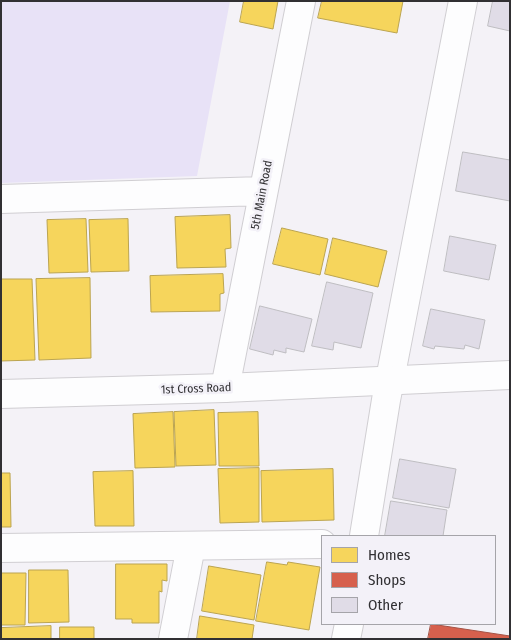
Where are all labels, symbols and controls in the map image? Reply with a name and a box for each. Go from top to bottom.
street label: 5th Main Road [248,159,276,231]
street label: 1st Cross Road [161,381,231,397]
legend [321,535,496,625]
text: Homes [368,546,410,564]
text: Shops [368,571,406,589]
text: Other [368,596,403,614]

